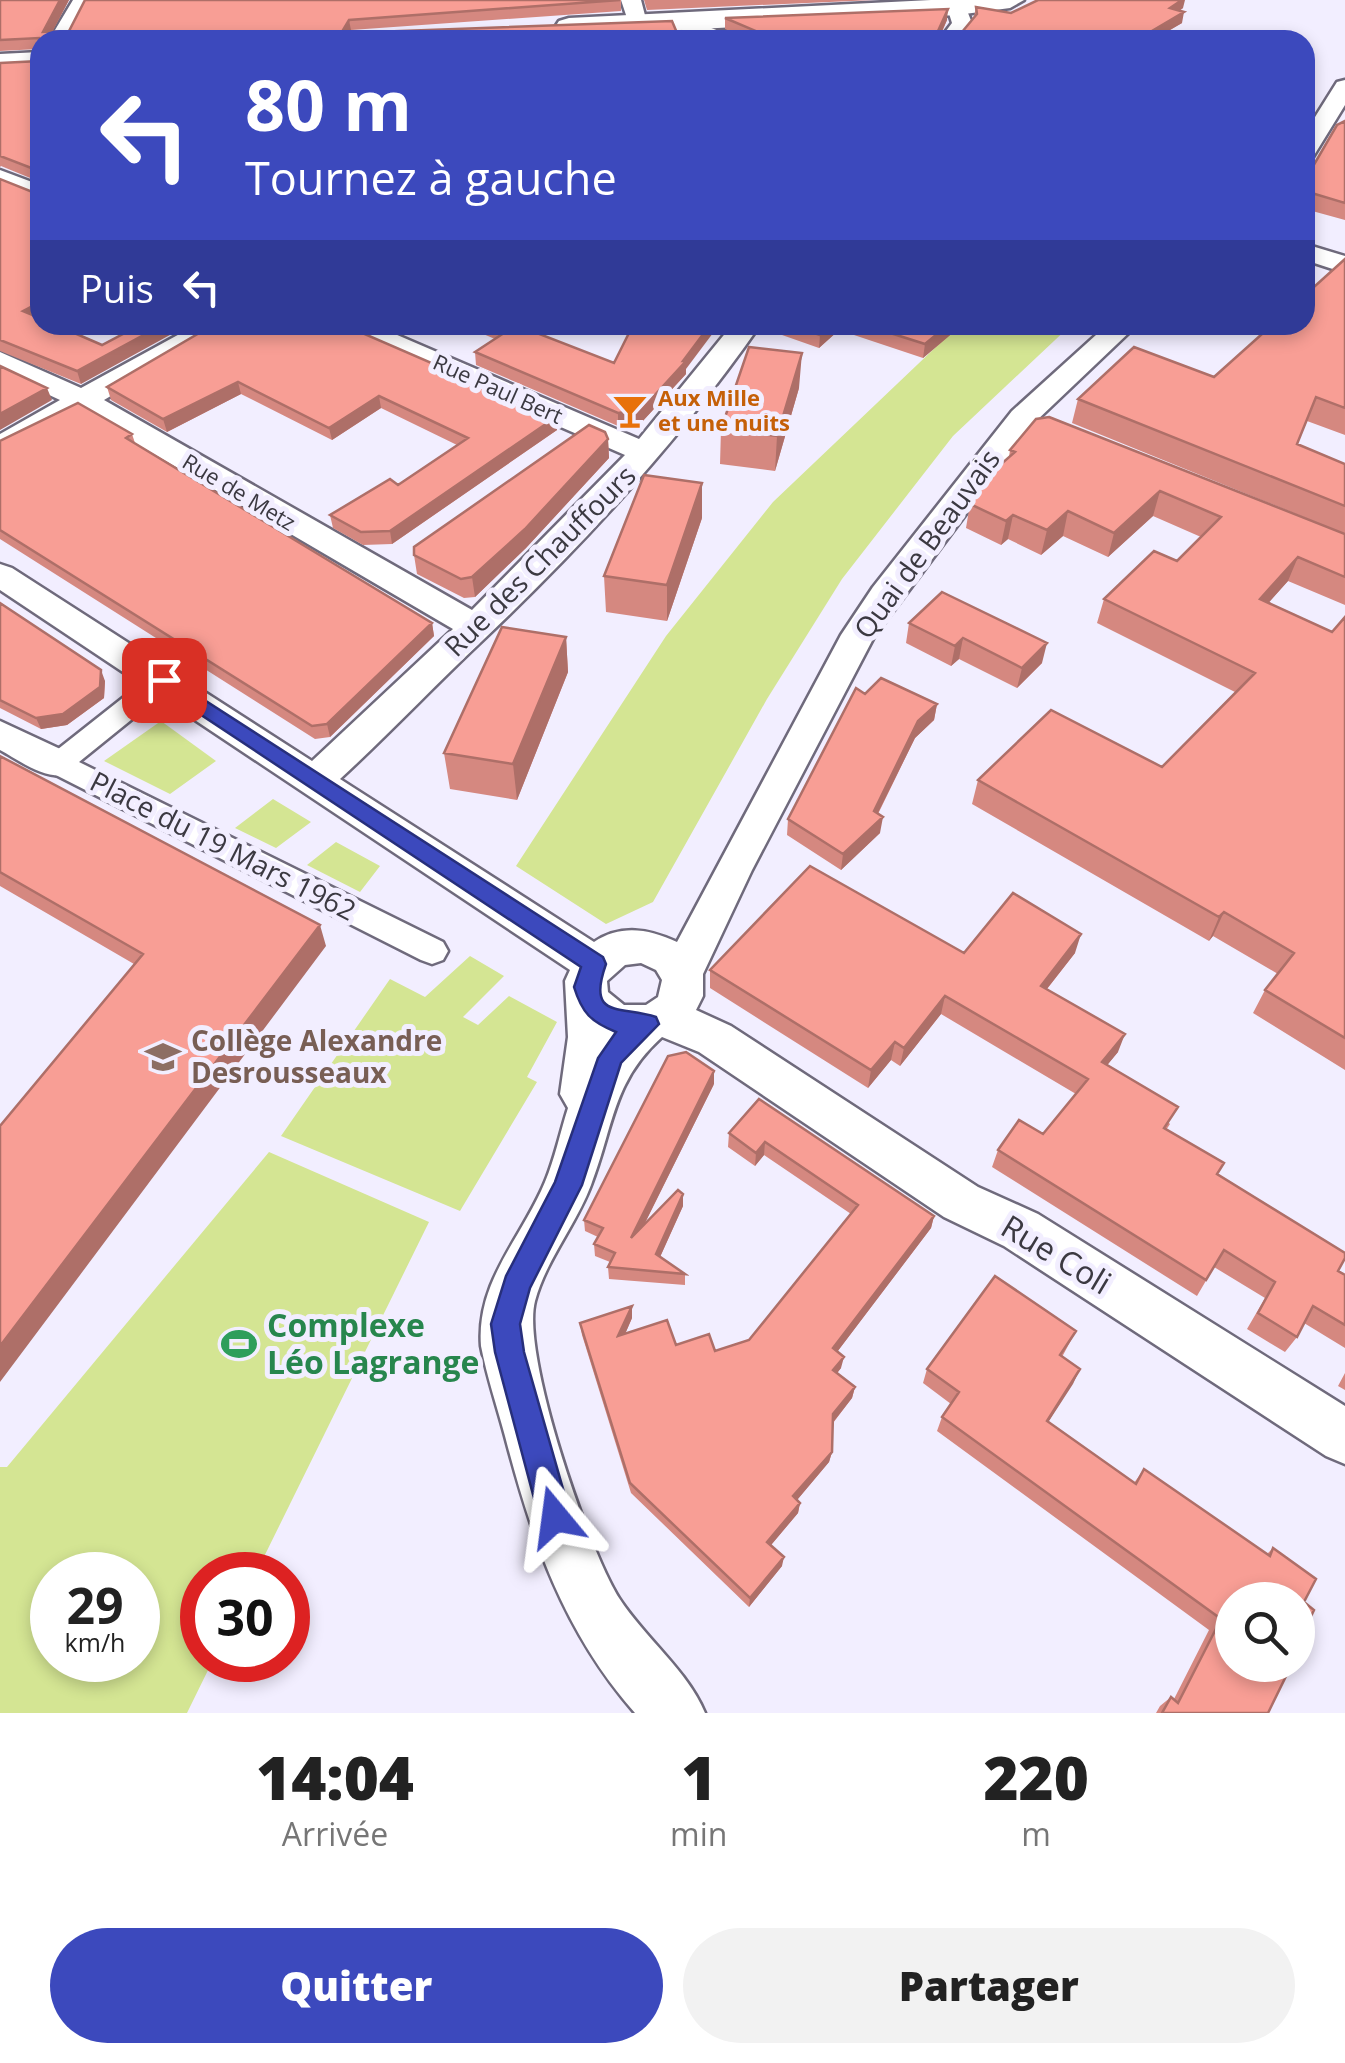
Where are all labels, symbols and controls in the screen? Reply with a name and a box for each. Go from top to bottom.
text: 80 m [245,56,412,152]
icon: left [80,70,210,200]
text: Tournez à gauche [245,147,617,208]
icon: left [174,260,229,315]
text: Puis [80,262,154,314]
street label: Rue Paul Bert [429,346,568,430]
place label: Aux Mille et une nuits [658,382,790,437]
bar icon: Aux Mille et une nuits [611,392,649,430]
street label: Quai de Beauvais [845,441,1008,646]
street label: Rue de Metz [177,446,302,537]
street label: Rue des Chauffours [435,456,643,664]
pin [122,638,207,723]
icon: arrive [137,653,192,708]
street label: Place du 19 Mars 1962 [84,762,363,929]
place label: Collège Alexandre Desrousseaux [191,1021,442,1091]
school or university icon: Collège Alexandre Desrousseaux [144,1038,182,1076]
street label: Rue Coli [994,1204,1120,1303]
place label: Complexe Léo Lagrange [267,1303,479,1383]
sports icon: Complexe Léo Lagrange [220,1325,258,1363]
position arrow [503,1465,607,1569]
speed limit sign: 30 [180,1552,310,1682]
text: 29 [66,1571,124,1639]
map controls [1215,1582,1315,1682]
button: search [1215,1582,1315,1682]
text: km/h [65,1625,125,1659]
text: 14:04 [256,1736,414,1818]
text: 1 [681,1736,716,1818]
text: 220 [983,1736,1089,1818]
text: Arrivée [282,1812,388,1855]
text: min [670,1812,727,1855]
text: m [1021,1812,1051,1855]
button: Quitter [50,1928,663,2043]
button: Partager [683,1928,1295,2043]

